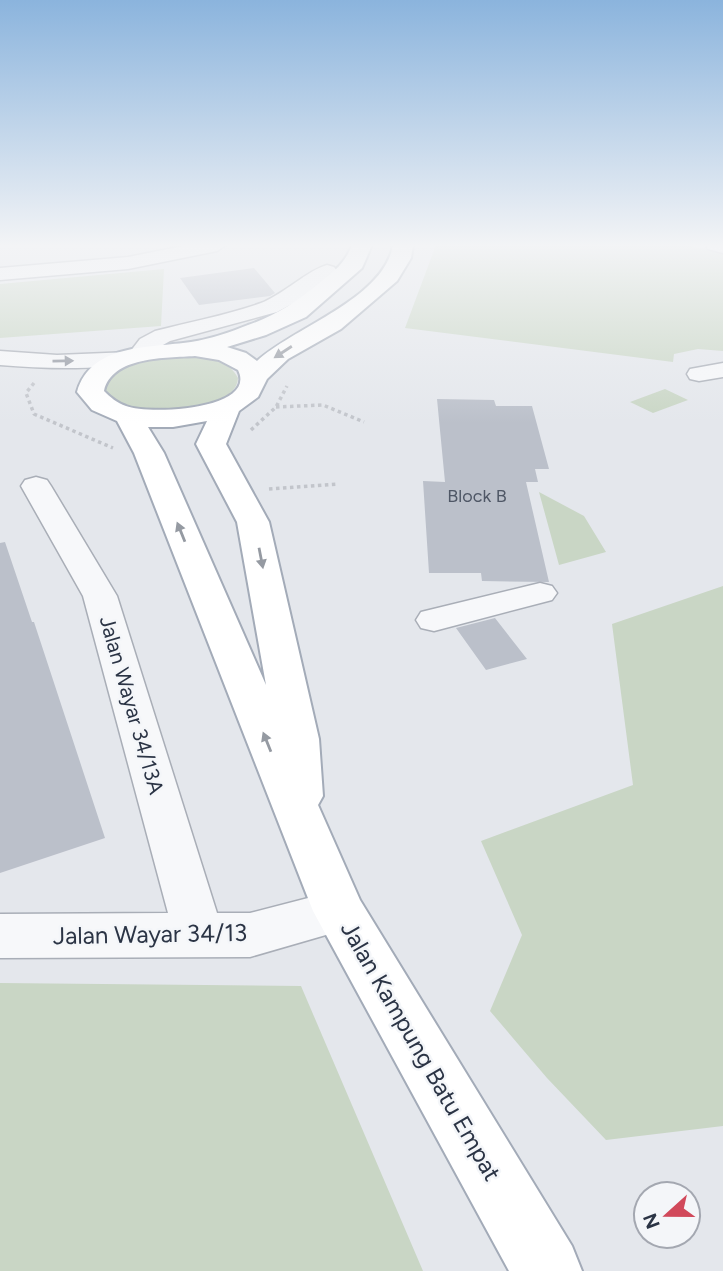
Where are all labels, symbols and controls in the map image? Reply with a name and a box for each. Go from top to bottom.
one-way arrow [273,346,293,359]
one-way arrow [52,355,74,367]
house number: Block B [447,485,507,507]
one-way arrow [175,521,186,542]
one-way arrow [255,547,266,569]
street label: Jalan Wayar 34/13A [95,613,169,797]
one-way arrow [262,732,273,753]
street label: Jalan Kampung Batu Empat [335,916,507,1186]
street label: Jalan Wayar 34/13 [53,918,247,950]
north arrow [632,1180,702,1250]
text: N [638,1210,665,1232]

